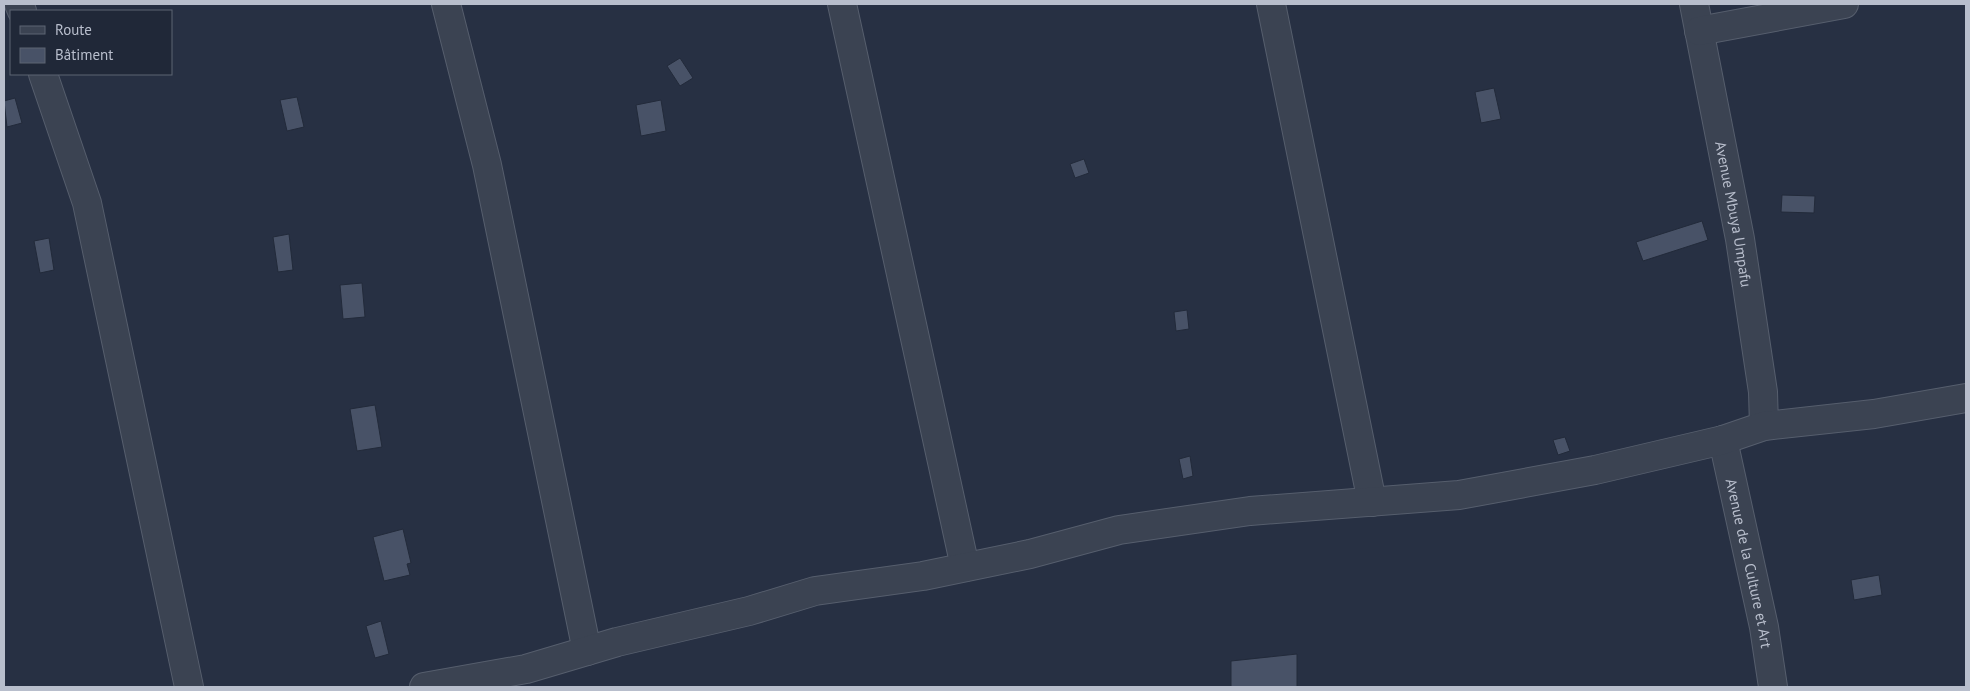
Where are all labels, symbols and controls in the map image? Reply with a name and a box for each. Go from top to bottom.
legend [10,10,172,75]
text: Route [55,20,92,39]
text: Bâtiment [55,45,113,64]
street label: Avenue Mbuya Umpafu [1712,140,1757,288]
street label: Avenue de la Culture et Art [1722,477,1777,649]

